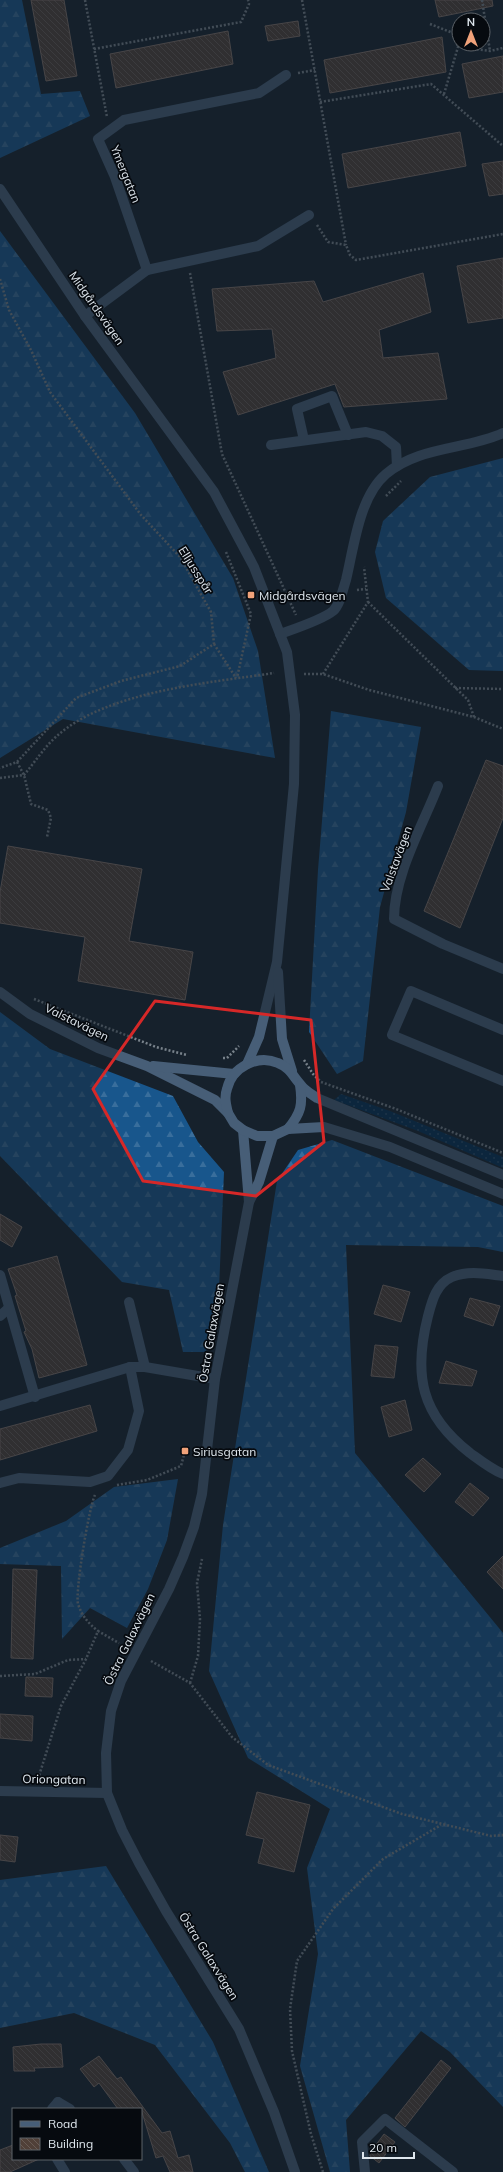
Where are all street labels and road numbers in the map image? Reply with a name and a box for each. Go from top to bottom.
street label: Ymergatan [107,142,144,205]
street label: Midgårdsvägen [66,268,128,348]
street label: Elljusspår [176,543,217,597]
street label: Valstavägen [377,824,415,894]
street label: Valstavägen [43,1000,111,1044]
street label: Östra Galaxvägen [195,1282,227,1384]
street label: Östra Galaxvägen [100,1590,158,1688]
street label: Oriongatan [22,1771,86,1787]
street label: Östra Galaxvägen [176,1909,242,2003]

